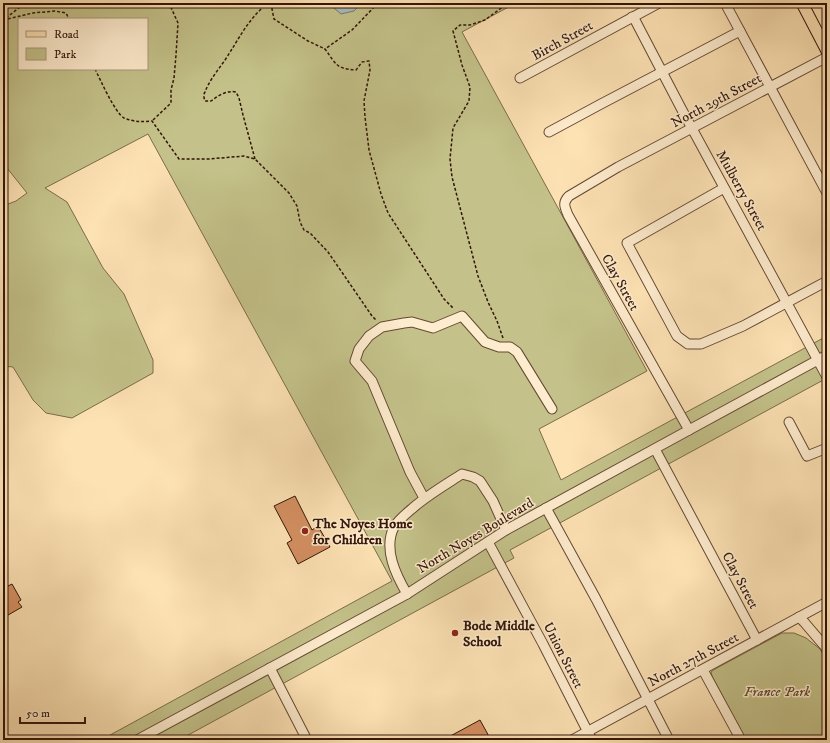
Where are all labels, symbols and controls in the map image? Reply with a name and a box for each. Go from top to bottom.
street label: Birch Street [529,17,597,65]
legend [18,18,148,70]
text: Road [54,27,79,42]
text: Park [54,47,76,62]
street label: North 29th Street [668,69,765,132]
street label: Mulberry Street [712,147,771,234]
street label: Clay Street [597,251,643,314]
street label: North Noyes Boulevard [414,494,537,578]
place label: The Noyes Home for Children [312,515,413,549]
marker: The Noyes Home for Children [300,526,310,536]
street label: Clay Street [718,549,763,613]
place label: Bode Middle School [463,617,535,651]
street label: Union Street [539,619,588,692]
marker: Bode Middle School [450,628,460,638]
street label: North 27th Street [645,628,742,691]
park label: France Park [744,683,810,701]
scale bar [20,699,85,725]
text: 50 m [26,706,50,721]

